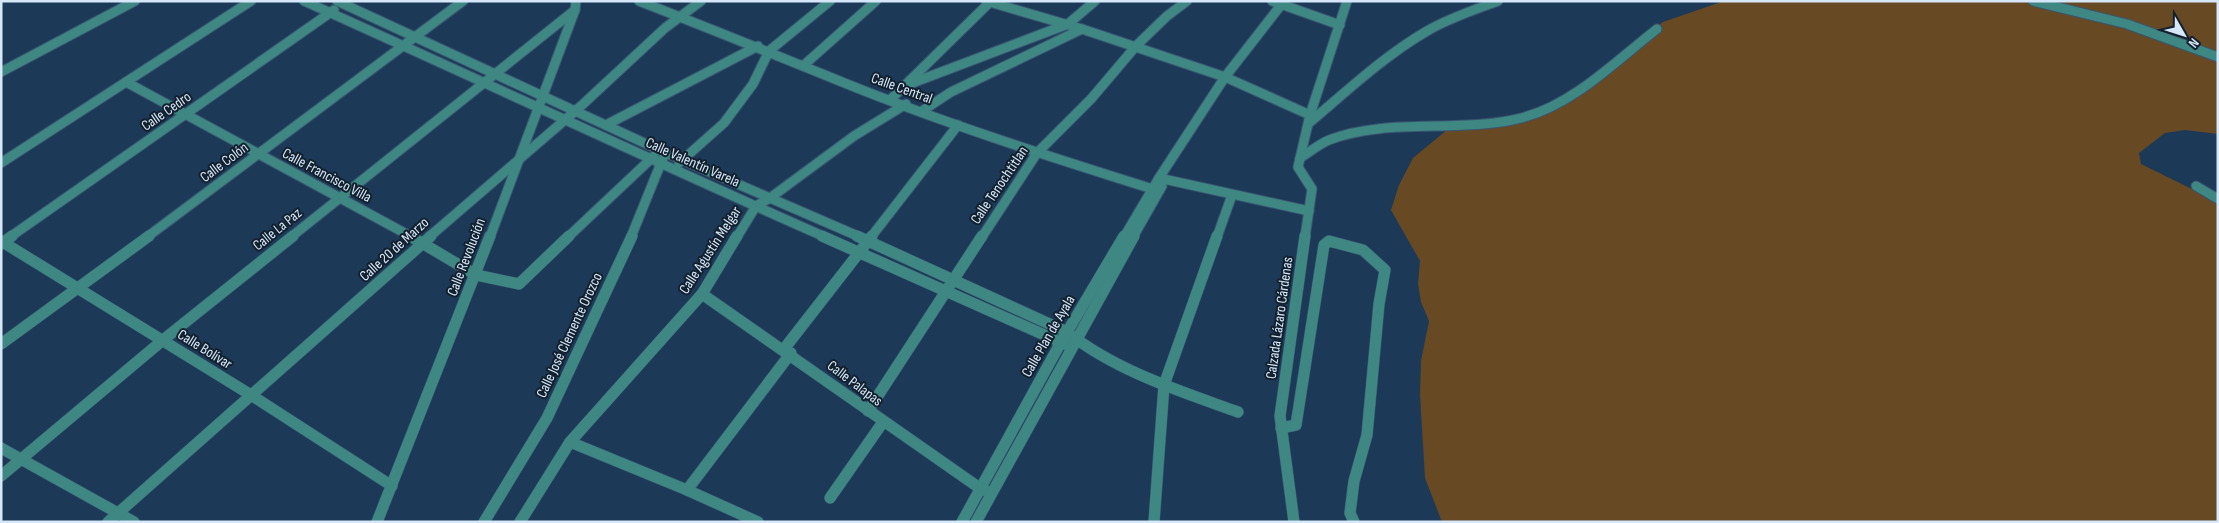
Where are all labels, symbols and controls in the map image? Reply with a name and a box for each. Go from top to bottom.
north arrow [2159,10,2209,60]
text: N [2185,35,2203,51]
street label: Calle Central [869,69,935,108]
street label: Calle Cedro [138,87,195,135]
street label: Calle Valentín Varela [643,133,743,192]
street label: Calle Colón [196,138,252,187]
street label: Calle Tenochtitlan [966,143,1032,228]
street label: Calle Francisco Villa [279,144,375,207]
street label: Calle Agustín Melgar [675,202,746,298]
street label: Calle La Paz [249,203,306,255]
street label: Calle 20 de Marzo [356,213,433,286]
street label: Calle Revolución [443,216,490,299]
street label: Calzada Lázaro Cárdenas [1262,256,1297,380]
street label: Calle José Clemente Orozco [532,270,607,401]
street label: Calle Plan de Ayala [1017,292,1080,381]
street label: Calle Bolívar [174,325,236,374]
street label: Calle Palapas [823,356,886,410]

